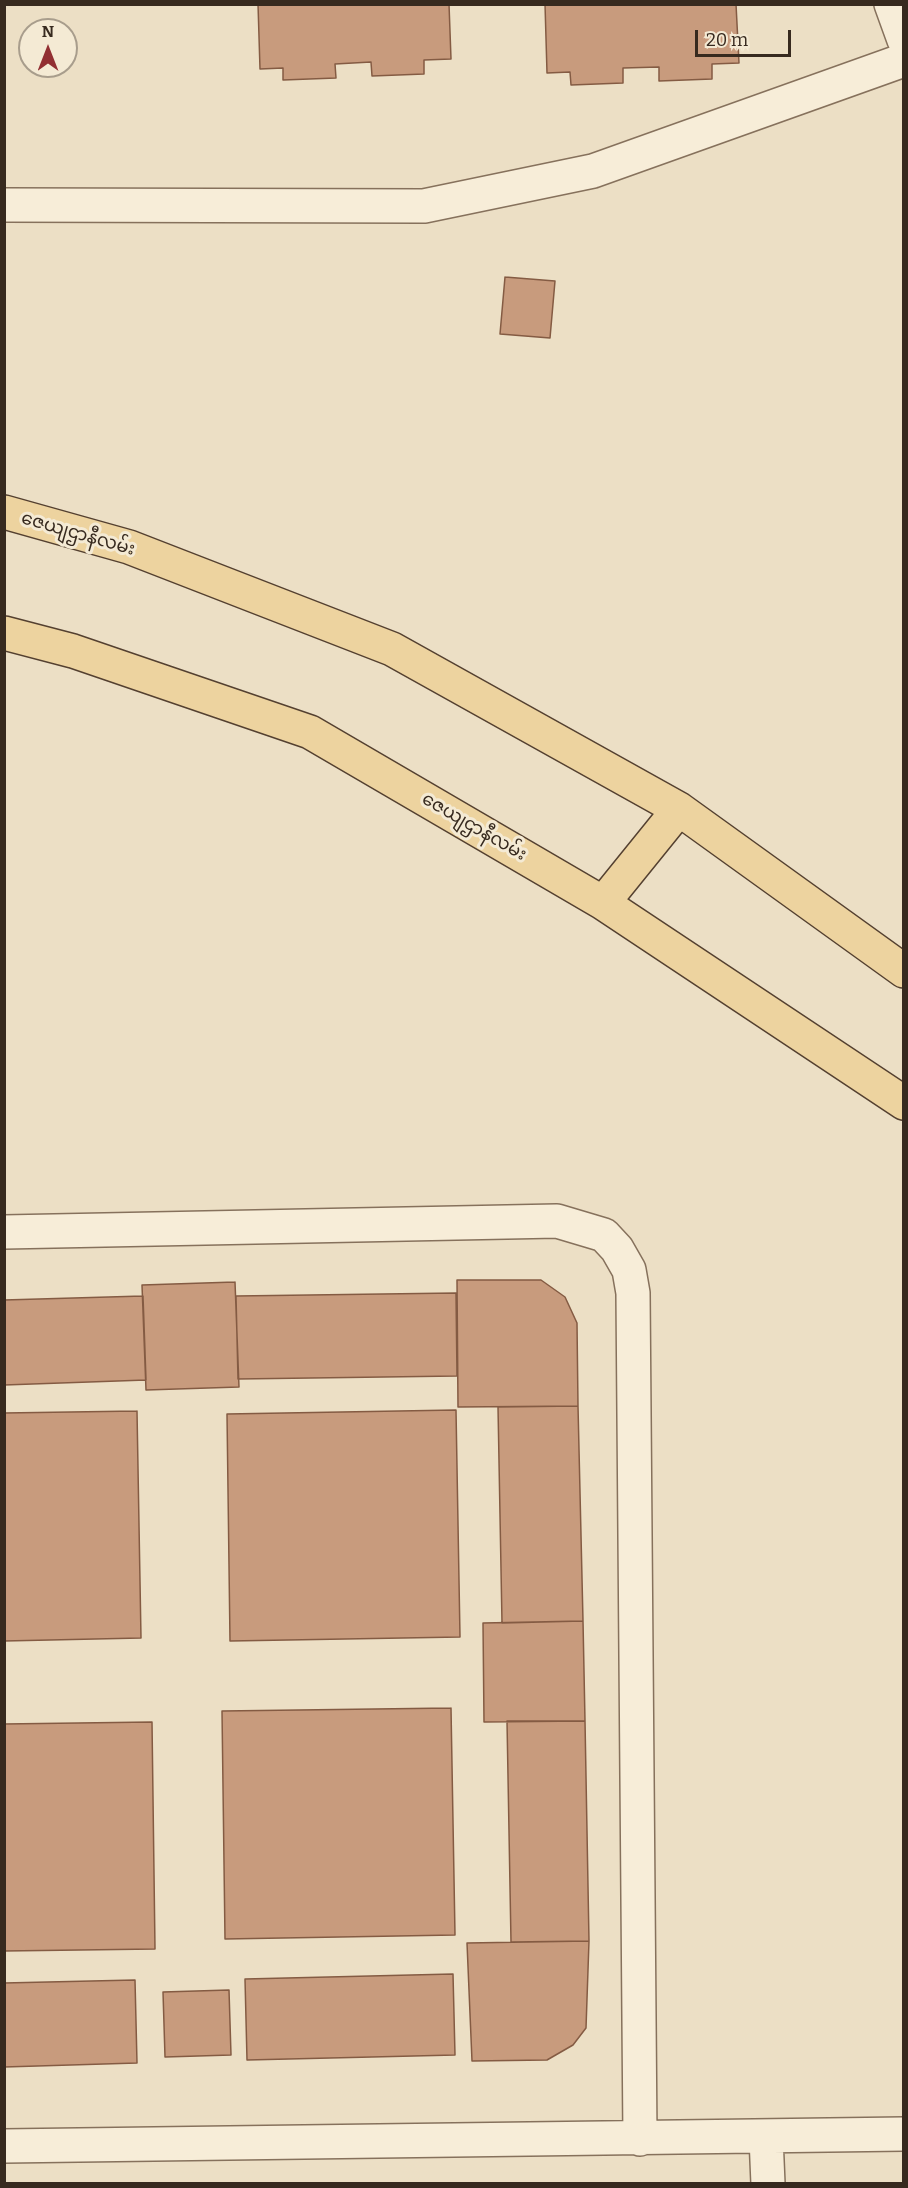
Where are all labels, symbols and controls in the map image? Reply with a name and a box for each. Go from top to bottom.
north arrow [18,18,78,78]
scale bar [698,18,794,56]
text: N [42,22,54,41]
text: 20 m [706,29,748,51]
street label: ဇေယျဌာနီလမ်း [19,507,137,561]
street label: ဇေယျဌာနီလမ်း [418,788,530,866]

